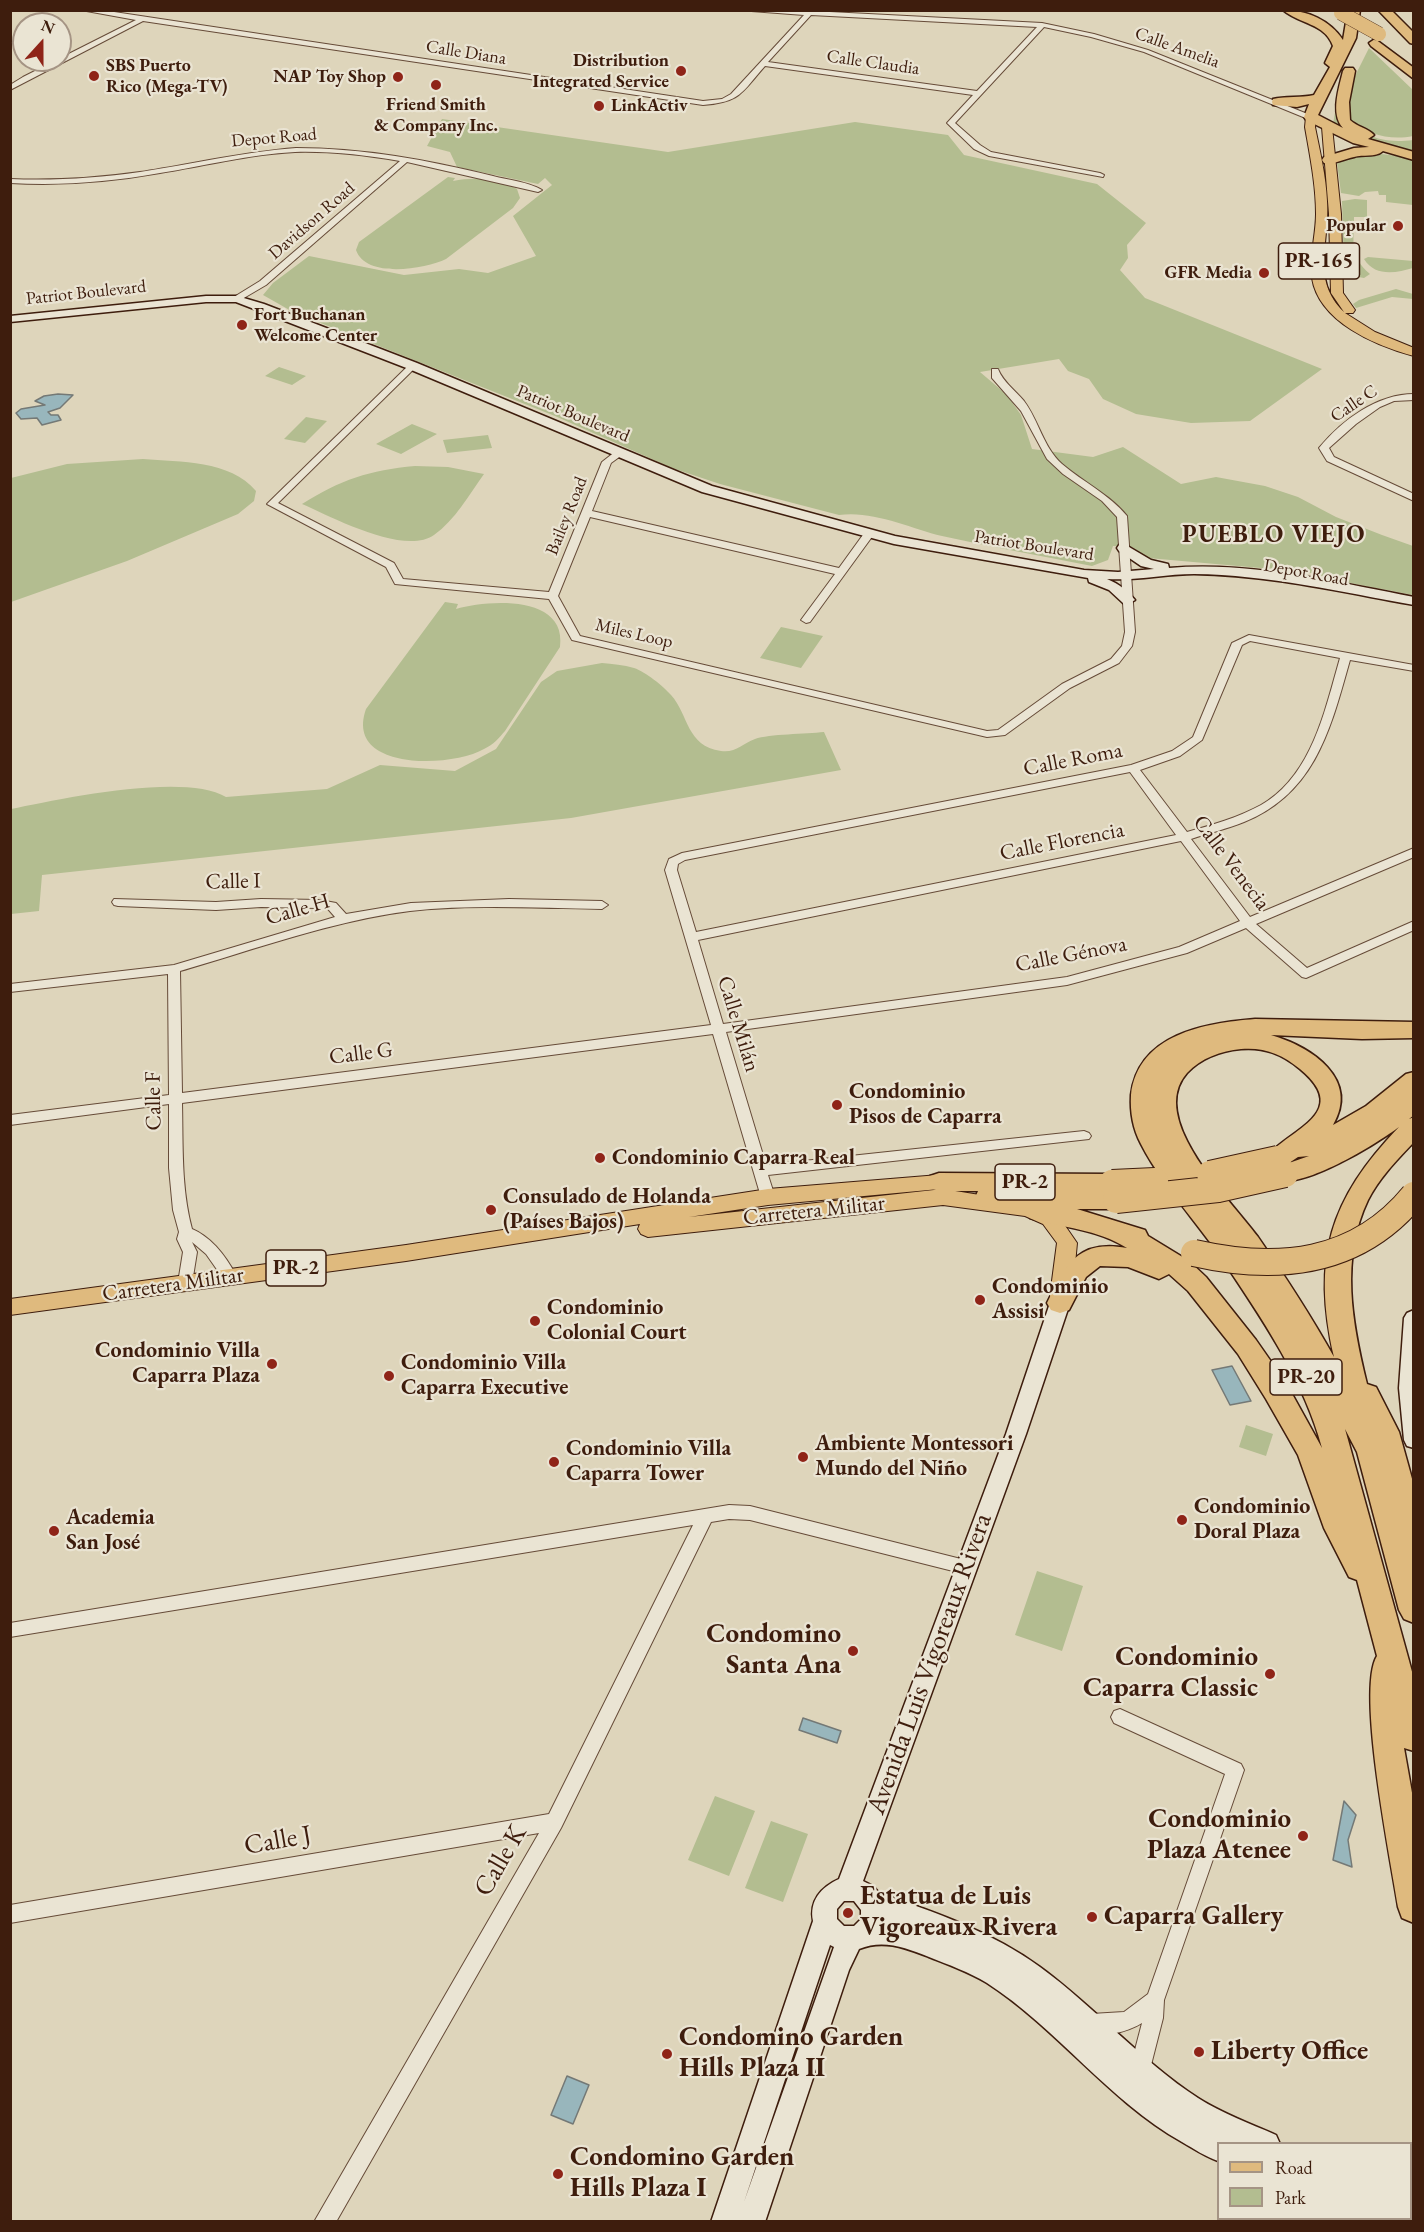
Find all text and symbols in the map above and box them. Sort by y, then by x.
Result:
north arrow [12,12,72,72]
text: N [38,14,58,39]
street label: Calle Amelia [1132,23,1222,73]
street label: Calle Diana [424,36,508,70]
street label: Calle Claudia [825,46,921,80]
place label: Distribution Integrated Service [533,50,669,92]
place label: SBS Puerto Rico (Mega-TV) [106,55,228,98]
marker: Distribution Integrated Service [674,64,688,78]
place label: NAP Toy Shop [273,66,386,88]
marker: SBS Puerto Rico (Mega-TV) [87,69,101,83]
marker: NAP Toy Shop [391,70,405,84]
marker: Friend Smith & Company Inc. [429,78,443,92]
place label: Friend Smith & Company Inc. [374,94,498,136]
place label: LinkActiv [611,95,688,117]
marker: LinkActiv [592,99,606,113]
street label: Depot Road [230,124,318,152]
street label: Davidson Road [264,178,360,264]
place label: Popular [1326,215,1386,237]
marker: Popular [1391,219,1405,233]
road number: PR-165 [1278,243,1360,279]
place label: GFR Media [1165,262,1252,284]
marker: GFR Media [1257,266,1271,280]
street label: Patriot Boulevard [25,276,147,310]
place label: Fort Buchanan Welcome Center [254,304,377,346]
marker: Fort Buchanan Welcome Center [235,318,249,332]
street label: Patriot Boulevard [513,380,633,448]
street label: Calle C [1326,381,1382,427]
street label: Bailey Road [542,474,592,558]
district label: PUEBLO VIEJO [1182,521,1366,549]
street label: Patriot Boulevard [973,526,1095,566]
street label: Depot Road [1262,555,1350,591]
street label: Miles Loop [593,615,675,653]
street label: Calle Roma [1021,737,1125,783]
street label: Calle Venecia [1187,810,1275,916]
street label: Calle Florencia [998,817,1126,867]
street label: Calle I [205,868,261,896]
street label: Calle H [263,888,333,932]
street label: Calle Génova [1013,931,1129,979]
street label: Calle Milán [711,973,765,1075]
street label: Calle G [328,1037,394,1071]
street label: Calle F [140,1071,168,1131]
place label: Condominio Pisos de Caparra [849,1079,1002,1130]
marker: Condominio Pisos de Caparra [830,1098,844,1112]
place label: Condominio Caparra Real [612,1145,855,1171]
marker: Condominio Caparra Real [593,1151,607,1165]
road number: PR-2 [995,1164,1055,1200]
place label: Consulado de Holanda (Países Bajos) [503,1184,711,1236]
street label: Carretera Militar [742,1190,886,1232]
marker: Consulado de Holanda (Países Bajos) [484,1203,498,1217]
road number: PR-2 [266,1250,326,1286]
street label: Carretera Militar [101,1262,245,1308]
place label: Condominio Assisi [992,1274,1108,1326]
marker: Condominio Assisi [973,1293,987,1307]
place label: Condominio Colonial Court [547,1295,687,1346]
marker: Condominio Colonial Court [528,1314,542,1328]
place label: Condominio Villa Caparra Plaza [95,1338,260,1390]
place label: Condominio Villa Caparra Executive [401,1350,568,1402]
marker: Condominio Villa Caparra Plaza [265,1357,279,1371]
road number: PR-20 [1270,1359,1342,1395]
marker: Condominio Villa Caparra Executive [382,1369,396,1383]
place label: Ambiente Montessori Mundo del Niño [815,1431,1013,1482]
place label: Condominio Villa Caparra Tower [566,1436,731,1488]
marker: Ambiente Montessori Mundo del Niño [796,1450,810,1464]
marker: Condominio Villa Caparra Tower [547,1455,561,1469]
place label: Condominio Doral Plaza [1194,1494,1310,1546]
place label: Academia San José [66,1505,155,1556]
street label: Avenida Luis Vigoreaux Rivera [860,1509,1000,1819]
marker: Condominio Doral Plaza [1175,1513,1189,1527]
marker: Academia San José [47,1524,61,1538]
place label: Condomino Santa Ana [706,1619,841,1682]
place label: Condominio Caparra Classic [1083,1642,1258,1705]
marker: Condomino Santa Ana [846,1644,860,1658]
marker: Condominio Caparra Classic [1263,1667,1277,1681]
place label: Condominio Plaza Atenee [1147,1804,1291,1867]
street label: Calle J [242,1819,314,1863]
street label: Calle K [468,1819,534,1903]
marker: Condominio Plaza Atenee [1296,1829,1310,1843]
place label: Estatua de Luis Vigoreaux Rivera [860,1881,1057,1944]
place label: Caparra Gallery [1104,1901,1283,1933]
marker: Estatua de Luis Vigoreaux Rivera [841,1906,855,1920]
marker: Caparra Gallery [1085,1910,1099,1924]
place label: Condomino Garden Hills Plaza II [679,2022,903,2085]
place label: Liberty Office [1211,2036,1368,2068]
marker: Liberty Office [1192,2045,1206,2059]
marker: Condomino Garden Hills Plaza II [660,2047,674,2061]
place label: Condomino Garden Hills Plaza I [570,2142,794,2205]
legend [1217,2142,1412,2220]
text: Road [1275,2156,1313,2179]
marker: Condomino Garden Hills Plaza I [551,2167,565,2181]
text: Park [1275,2186,1306,2209]

